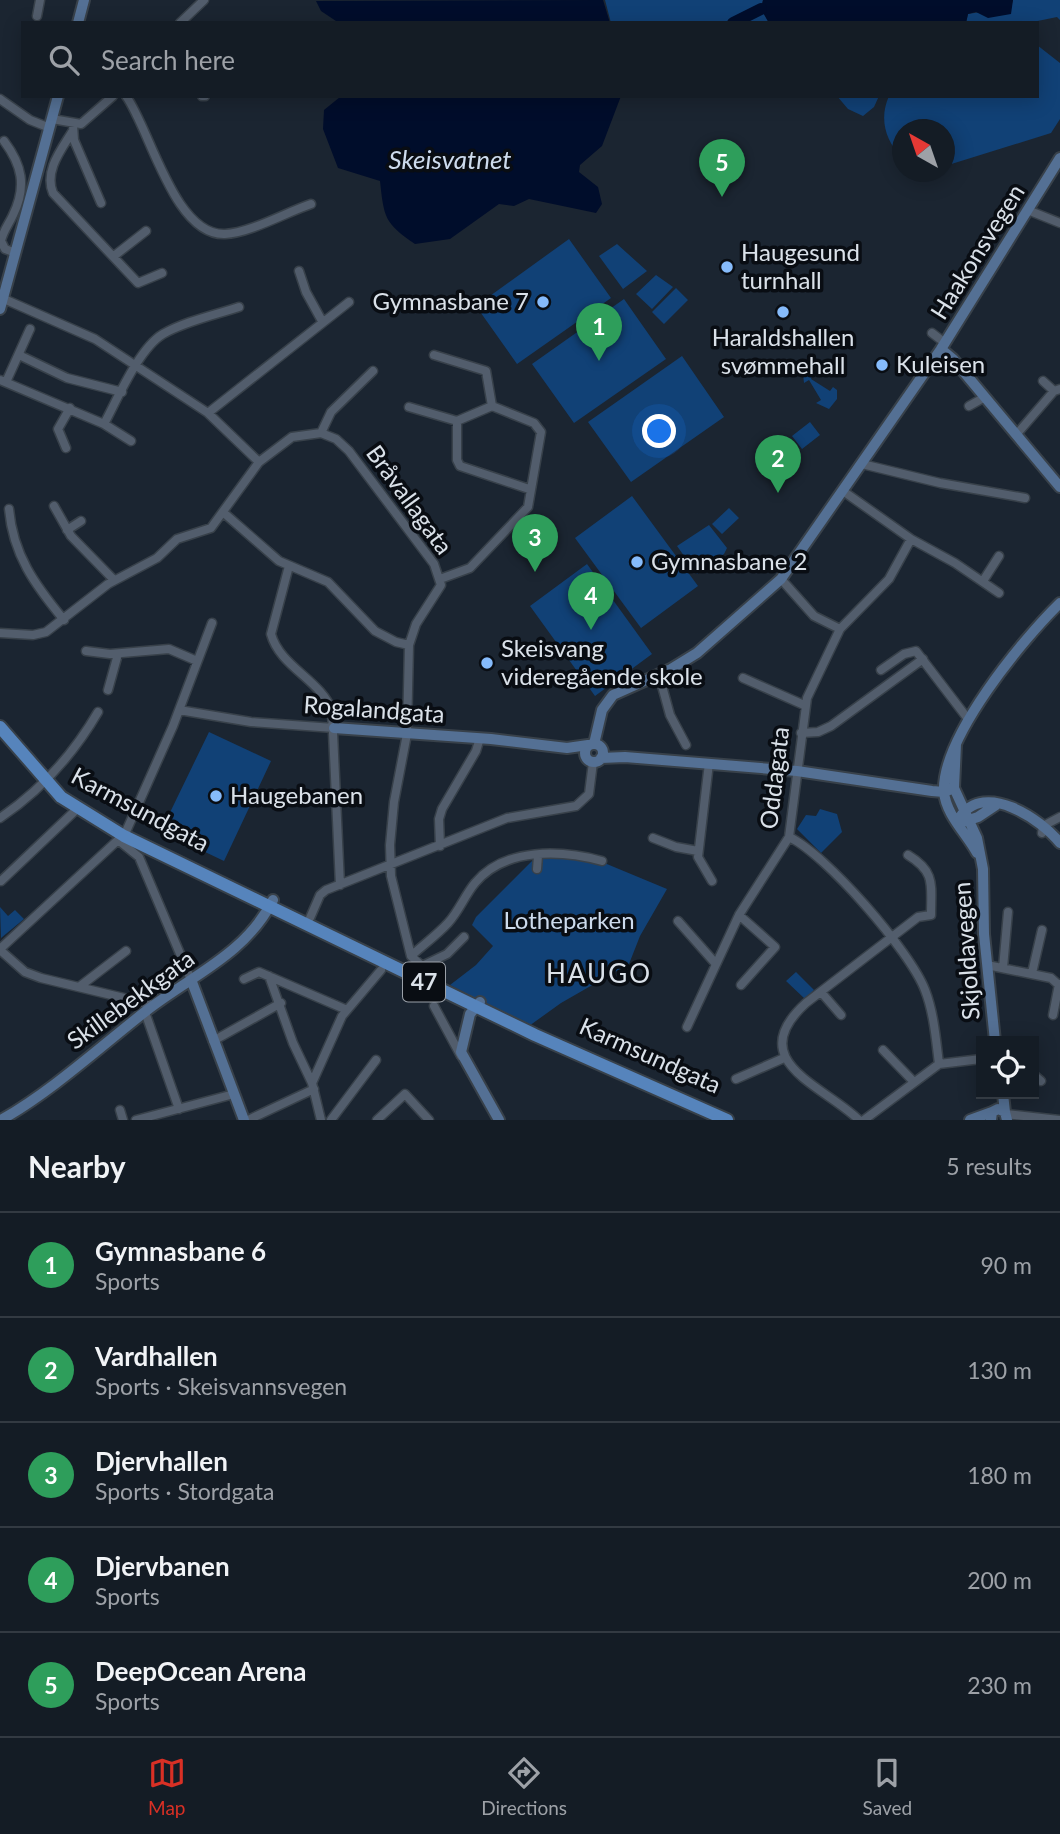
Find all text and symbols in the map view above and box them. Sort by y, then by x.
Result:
search box [21,21,1039,98]
icon: search [45,41,83,79]
text: Search here [101,44,235,76]
north arrow [892,119,955,182]
pin: 5 [699,139,745,197]
water label: Skeisvatnet [388,143,512,175]
street label: Haakonsvegen [924,178,1030,324]
place label: Haugesund turnhall [741,237,860,294]
marker: Haugesund turnhall [719,259,735,275]
place label: Gymnasbane 7 [373,286,529,315]
marker: Gymnasbane 7 [535,294,551,310]
pin: 1 [576,303,622,361]
marker: Haraldshallen svømmehall [775,304,791,320]
place label: Haraldshallen svømmehall [712,322,854,379]
place label: Kuleisen [896,349,985,378]
marker: Kuleisen [874,357,890,373]
your location [642,414,676,448]
pin: 2 [755,435,801,493]
street label: Bråvallagata [361,439,459,559]
pin: 3 [512,514,558,572]
place label: Gymnasbane 2 [651,546,807,575]
marker: Gymnasbane 2 [629,554,645,570]
pin: 4 [568,572,614,630]
place label: Skeisvang videregående skole [501,633,703,690]
marker: Skeisvang videregående skole [479,655,495,671]
street label: Rogalandgata [303,689,446,728]
street label: Oddagata [753,725,794,831]
street label: Karmsundgata [67,760,214,857]
place label: Haugebanen [230,780,363,809]
marker: Haugebanen [208,788,224,804]
street label: Skjoldavegen [946,881,985,1021]
park label: Lotheparken [503,905,635,934]
street label: Skillebekkgata [61,943,199,1055]
district label: HAUGO [546,957,652,989]
road number: 47 [403,962,445,1001]
street label: Karmsundgata [575,1011,726,1099]
map controls [976,1036,1039,1099]
button: locate [976,1036,1039,1099]
text: Nearby [28,1148,126,1184]
text: 5 results [946,1152,1032,1180]
text: Gymnasbane 6 [95,1235,266,1267]
text: 1 [44,1251,58,1279]
text: 90 m [981,1251,1032,1279]
text: Sports [95,1267,160,1295]
text: Vardhallen [95,1340,218,1372]
text: 2 [44,1356,58,1384]
text: 130 m [967,1356,1032,1384]
text: Sports · Skeisvannsvegen [95,1372,347,1400]
text: Djervhallen [95,1445,228,1477]
text: 3 [44,1461,58,1489]
text: 180 m [967,1461,1032,1489]
text: Sports · Stordgata [95,1477,274,1505]
text: Djervbanen [95,1550,230,1582]
text: 4 [44,1566,58,1594]
text: 200 m [967,1566,1032,1594]
text: Sports [95,1582,160,1610]
text: DeepOcean Arena [95,1655,307,1687]
text: 5 [44,1671,58,1699]
text: 230 m [967,1671,1032,1699]
text: Sports [95,1687,160,1715]
tab: Map [148,1754,186,1819]
tab: Directions [481,1754,567,1819]
tab: Saved [863,1754,912,1819]

